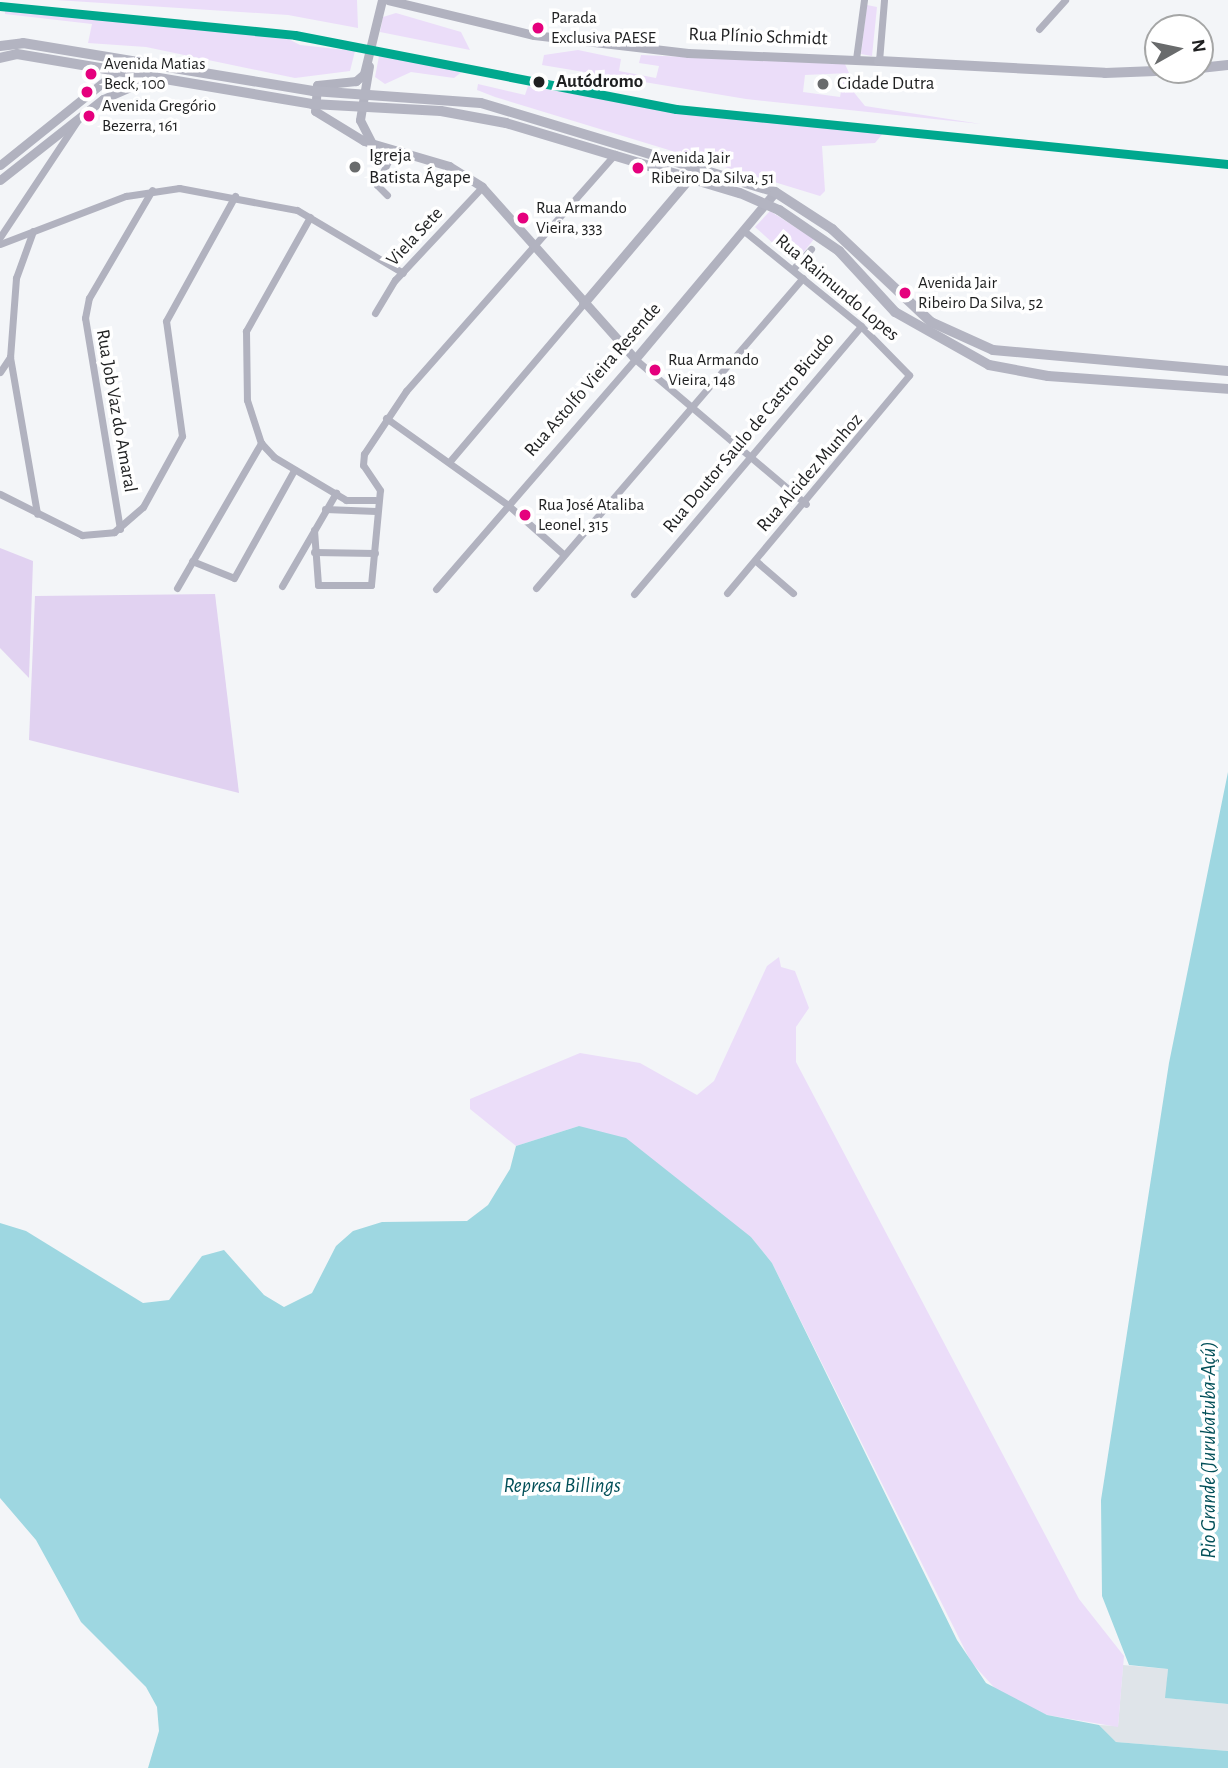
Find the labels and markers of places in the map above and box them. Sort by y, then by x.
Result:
place label: Parada Exclusiva PAESE [551,8,656,48]
marker: Parada Exclusiva PAESE [531,21,545,35]
place label: Avenida Matias Beck, 100 [104,54,205,94]
marker: Avenida Matias Beck, 100 [84,67,98,81]
marker: Autódromo [528,71,550,93]
place label: Autódromo [556,71,643,93]
place label: Cidade Dutra [837,73,935,95]
marker: Cidade Dutra [815,76,831,92]
unlabelled marker [80,85,94,99]
place label: Avenida Gregório Bezerra, 161 [102,96,216,136]
marker: Avenida Gregório Bezerra, 161 [82,109,96,123]
place label: Igreja Batista Ágape [369,145,471,189]
place label: Avenida Jair Ribeiro Da Silva, 51 [651,148,774,188]
marker: Igreja Batista Ágape [347,159,363,175]
marker: Avenida Jair Ribeiro Da Silva, 51 [631,161,645,175]
place label: Rua Armando Vieira, 333 [536,198,627,238]
marker: Rua Armando Vieira, 333 [516,211,530,225]
place label: Avenida Jair Ribeiro Da Silva, 52 [918,273,1043,313]
marker: Avenida Jair Ribeiro Da Silva, 52 [898,286,912,300]
place label: Rua Armando Vieira, 148 [668,350,759,390]
marker: Rua Armando Vieira, 148 [648,363,662,377]
place label: Rua José Ataliba Leonel, 315 [538,495,644,535]
marker: Rua José Ataliba Leonel, 315 [518,508,532,522]

